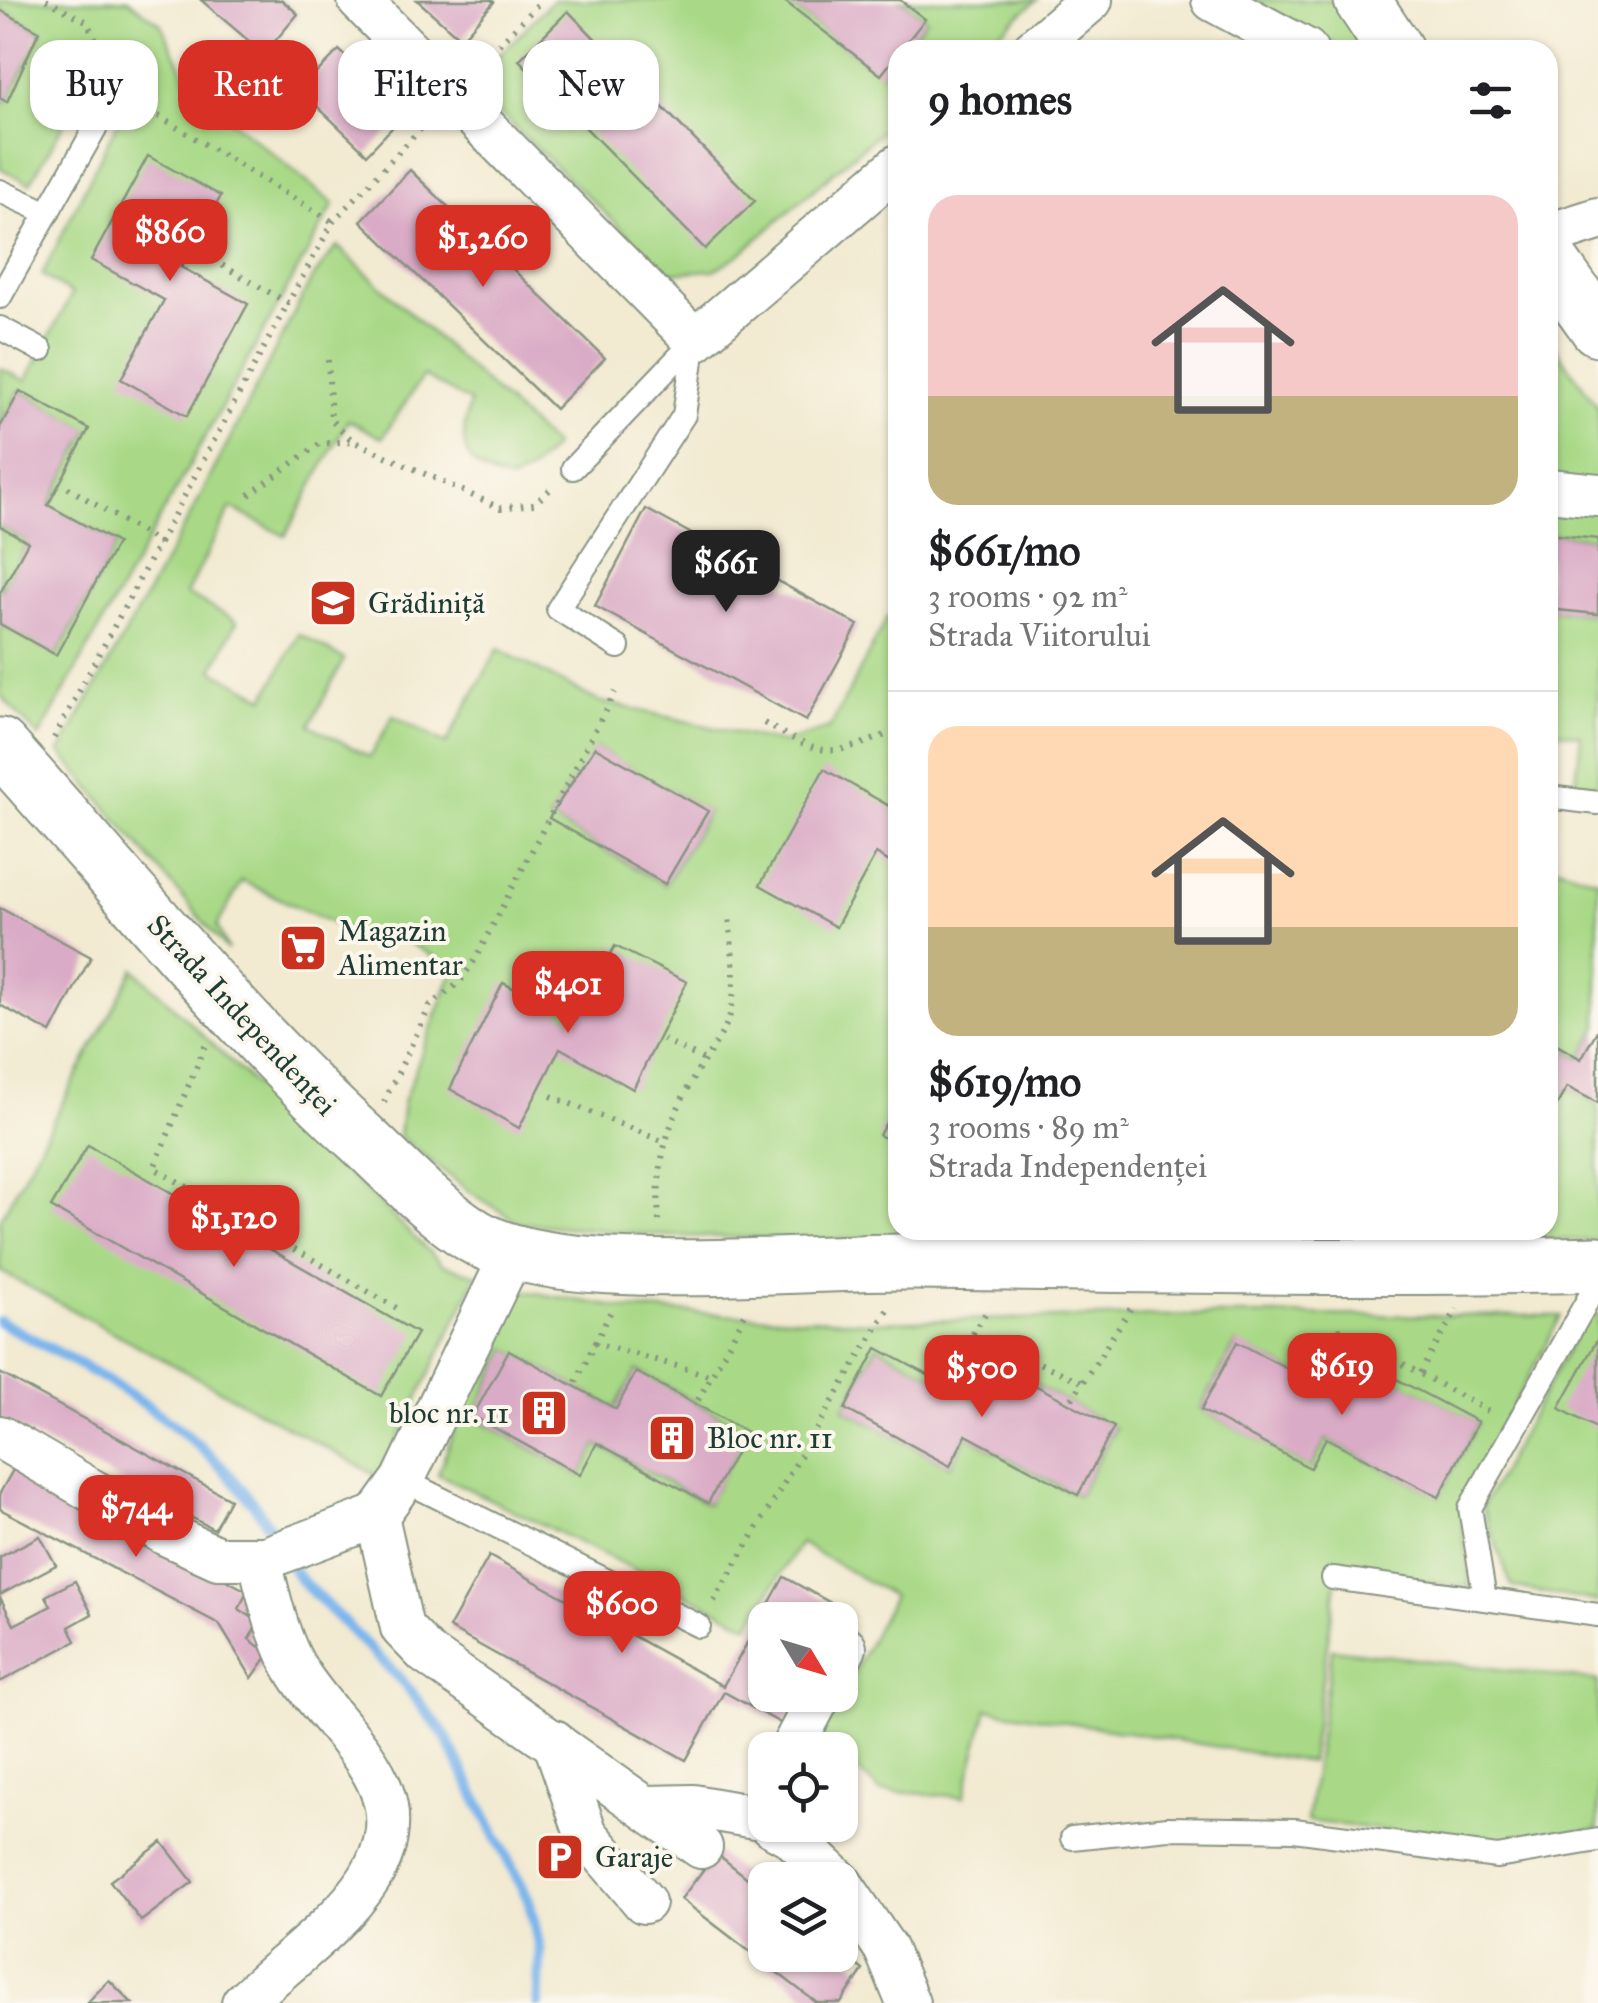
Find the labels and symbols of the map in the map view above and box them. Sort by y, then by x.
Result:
pin: $860 [111,199,229,284]
pin: $1,260 [402,205,564,290]
pin: $661 [667,530,785,615]
school or university icon: Grădiniță [307,577,359,629]
place label: Grădiniță [368,585,485,621]
street label: Strada Independenței [140,907,344,1123]
place label: Magazin Alimentar [336,913,464,983]
supermarket icon: Magazin Alimentar [277,922,329,974]
pin: $401 [509,951,627,1036]
pin: $1,120 [153,1185,315,1270]
pin: $619 [1283,1333,1401,1418]
pin: $500 [923,1335,1041,1420]
building icon: bloc nr. 11 [518,1387,570,1439]
place label: bloc nr. 11 [389,1395,509,1431]
building icon: Bloc nr. 11 [646,1412,698,1464]
place label: Bloc nr. 11 [707,1420,833,1456]
pin: $744 [77,1475,195,1560]
pin: $600 [563,1571,681,1656]
north arrow [748,1602,858,1712]
parking icon: Garaje [534,1831,586,1883]
place label: Garaje [595,1839,673,1875]

